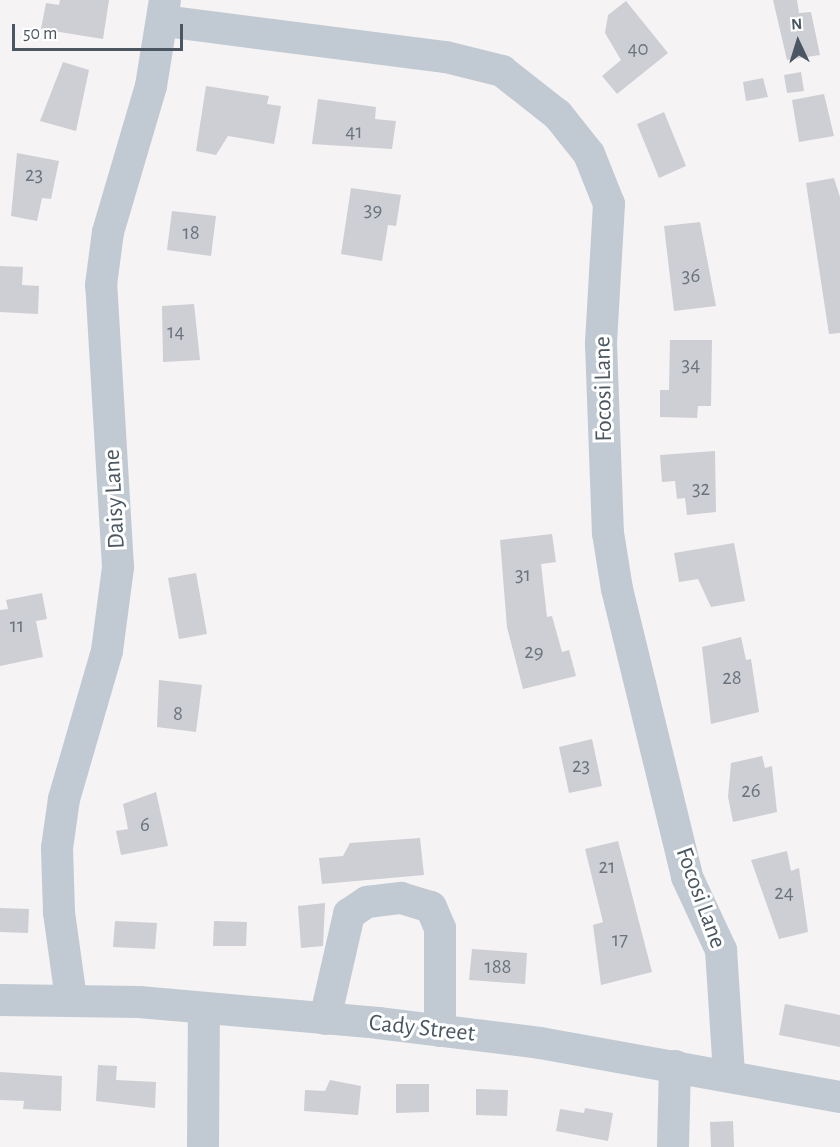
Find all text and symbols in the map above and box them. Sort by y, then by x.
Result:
scale bar [15,12,186,50]
north arrow [768,12,828,72]
text: N [791,16,803,32]
text: 50 m [23,25,57,43]
house number: 40 [627,36,649,62]
house number: 41 [345,119,363,145]
house number: 23 [25,162,43,188]
house number: 39 [364,197,382,223]
house number: 18 [182,220,200,246]
house number: 36 [682,263,700,289]
house number: 14 [167,319,185,345]
street label: Focosi Lane [589,336,619,442]
house number: 34 [682,352,700,378]
street label: Daisy Lane [98,448,132,550]
house number: 32 [692,476,710,502]
house number: 31 [515,562,531,588]
house number: 11 [10,613,24,639]
house number: 29 [524,639,544,665]
house number: 28 [722,665,742,691]
house number: 8 [173,701,183,727]
house number: 23 [572,753,590,779]
house number: 26 [741,778,761,804]
house number: 6 [140,812,150,838]
street label: Focosi Lane [668,844,732,952]
house number: 21 [599,854,615,880]
house number: 24 [774,880,794,906]
house number: 17 [612,927,628,953]
house number: 188 [484,954,512,980]
street label: Cady Street [367,1009,477,1049]

